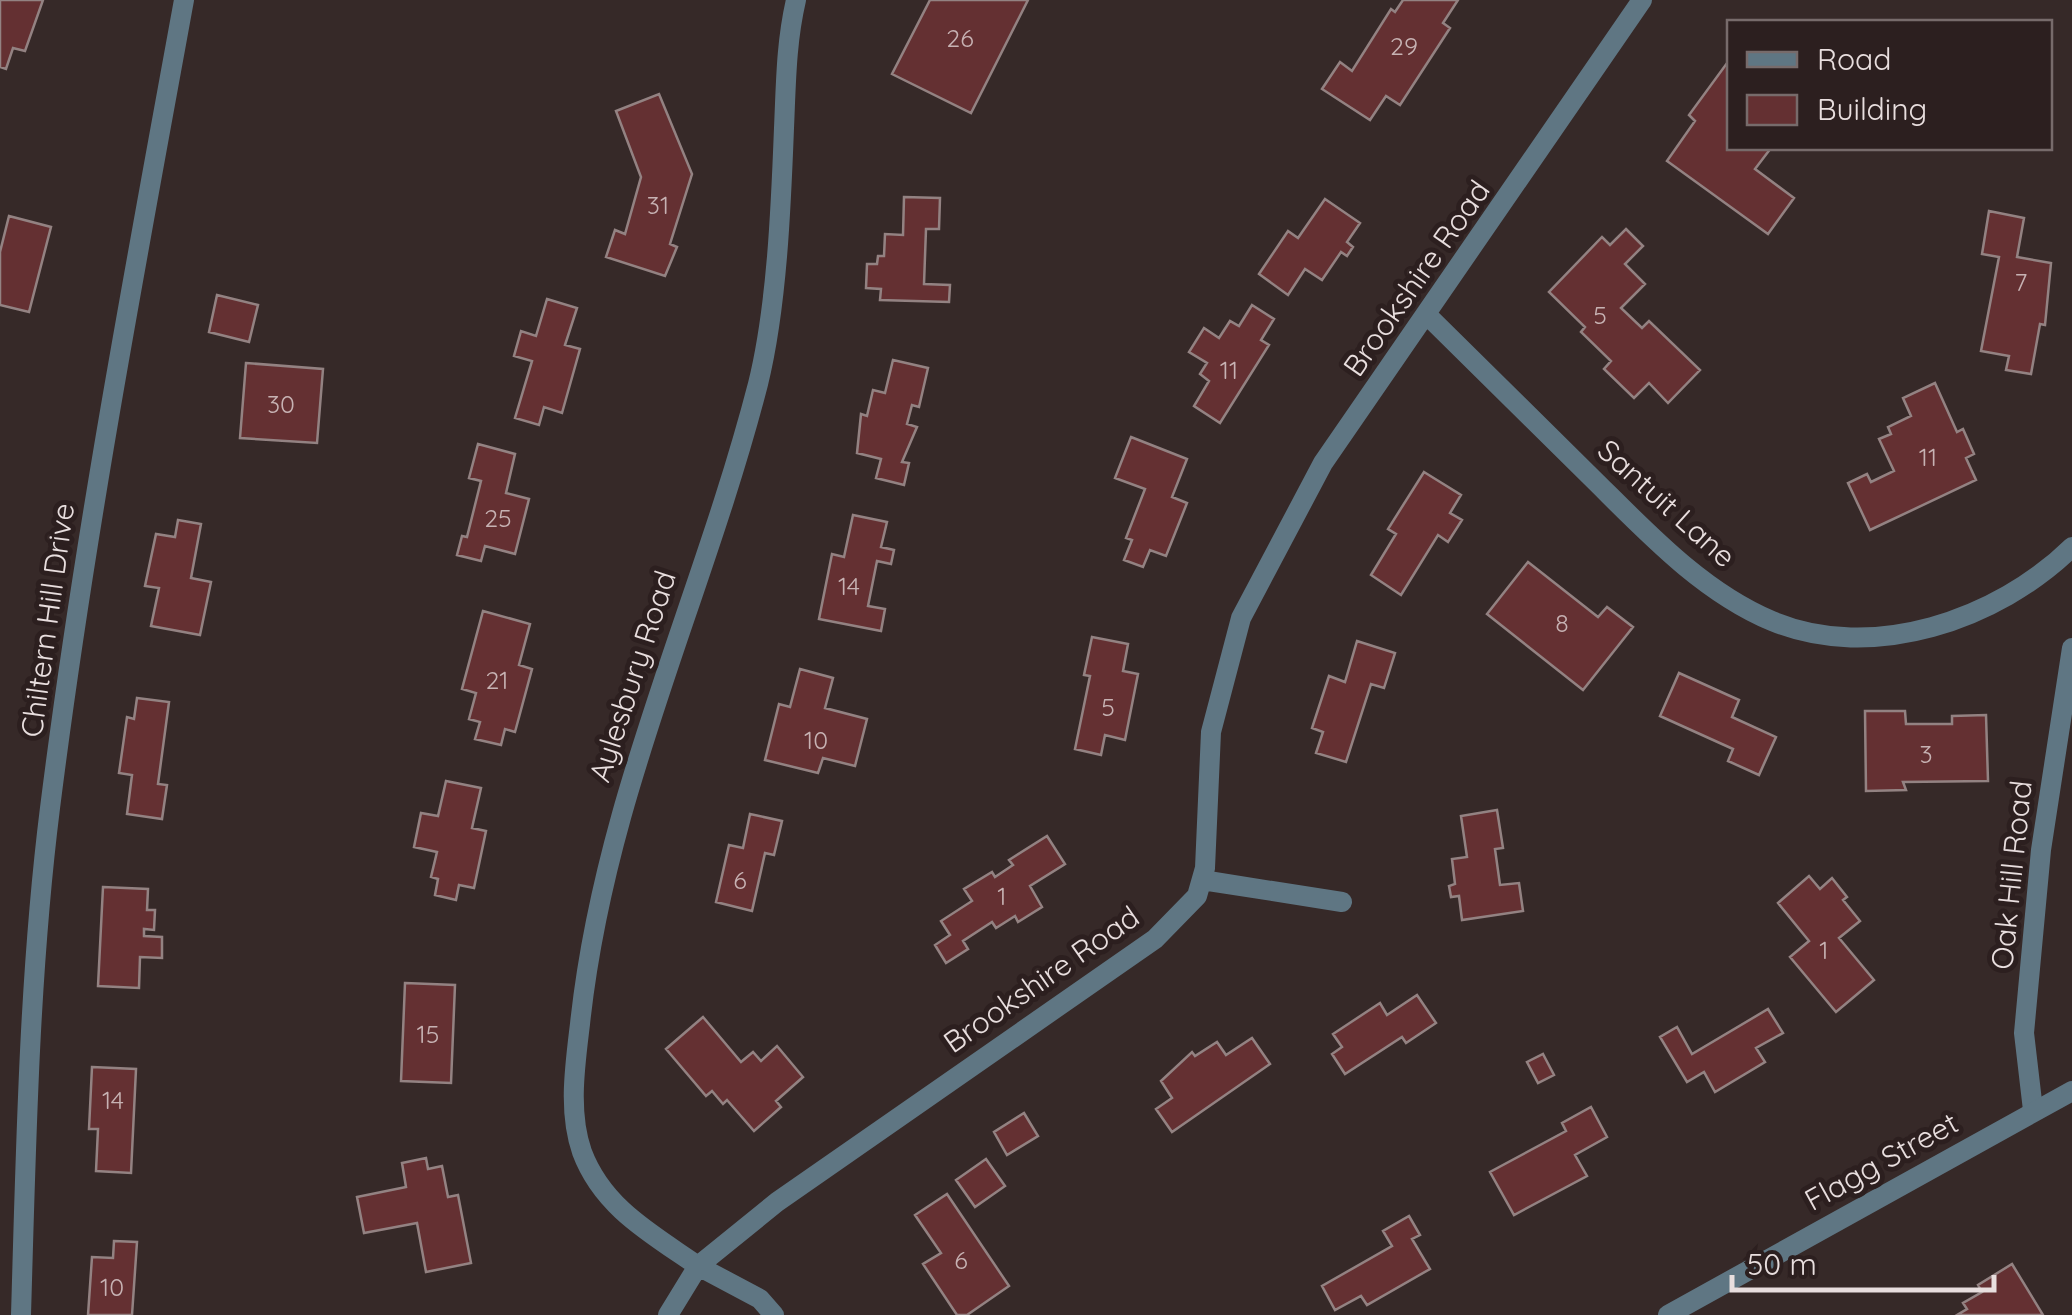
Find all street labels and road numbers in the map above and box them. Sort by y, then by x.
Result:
street label: Brookshire Road [1334,173,1498,383]
street label: Santuit Lane [1590,431,1744,575]
street label: Chiltern Hill Drive [12,500,82,740]
street label: Aylesbury Road [580,566,684,786]
street label: Oak Hill Road [1982,779,2040,971]
street label: Brookshire Road [936,897,1146,1061]
street label: Flagg Street [1798,1103,1964,1219]

